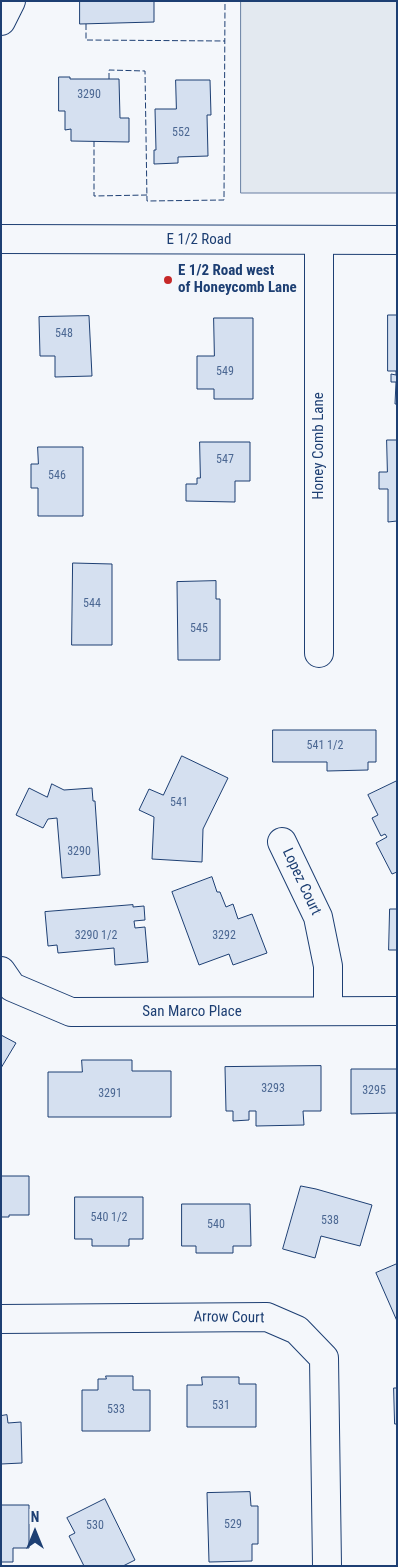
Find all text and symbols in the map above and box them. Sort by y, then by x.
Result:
house number: 3290 [77,88,101,102]
house number: 552 [172,126,190,140]
street label: E 1/2 Road [167,231,231,249]
place label: E 1/2 Road west of Honeycomb Lane [178,262,297,297]
marker: E 1/2 Road west of Honeycomb Lane [162,274,174,286]
house number: 548 [55,327,73,341]
house number: 549 [216,365,234,379]
street label: Honey Comb Lane [310,392,328,500]
house number: 547 [216,453,234,467]
house number: 546 [48,469,66,483]
house number: 544 [83,597,101,611]
house number: 545 [190,622,208,636]
house number: 541 1/2 [307,739,343,753]
house number: 541 [170,796,188,810]
house number: 3290 [67,845,91,859]
street label: Lopez Court [278,846,324,918]
house number: 3290 1/2 [75,929,117,943]
house number: 3292 [212,929,236,943]
street label: San Marco Place [142,1003,242,1021]
house number: 3293 [261,1082,285,1096]
house number: 3295 [362,1084,386,1098]
house number: 3291 [98,1087,122,1101]
house number: 540 1/2 [91,1211,127,1225]
house number: 538 [321,1214,339,1228]
house number: 540 [207,1218,225,1232]
street label: Arrow Court [193,1308,265,1328]
house number: 531 [212,1399,230,1413]
house number: 533 [107,1403,125,1417]
north arrow [10,1507,60,1557]
text: N [31,1509,39,1525]
house number: 529 [224,1518,242,1532]
house number: 530 [86,1519,104,1533]

